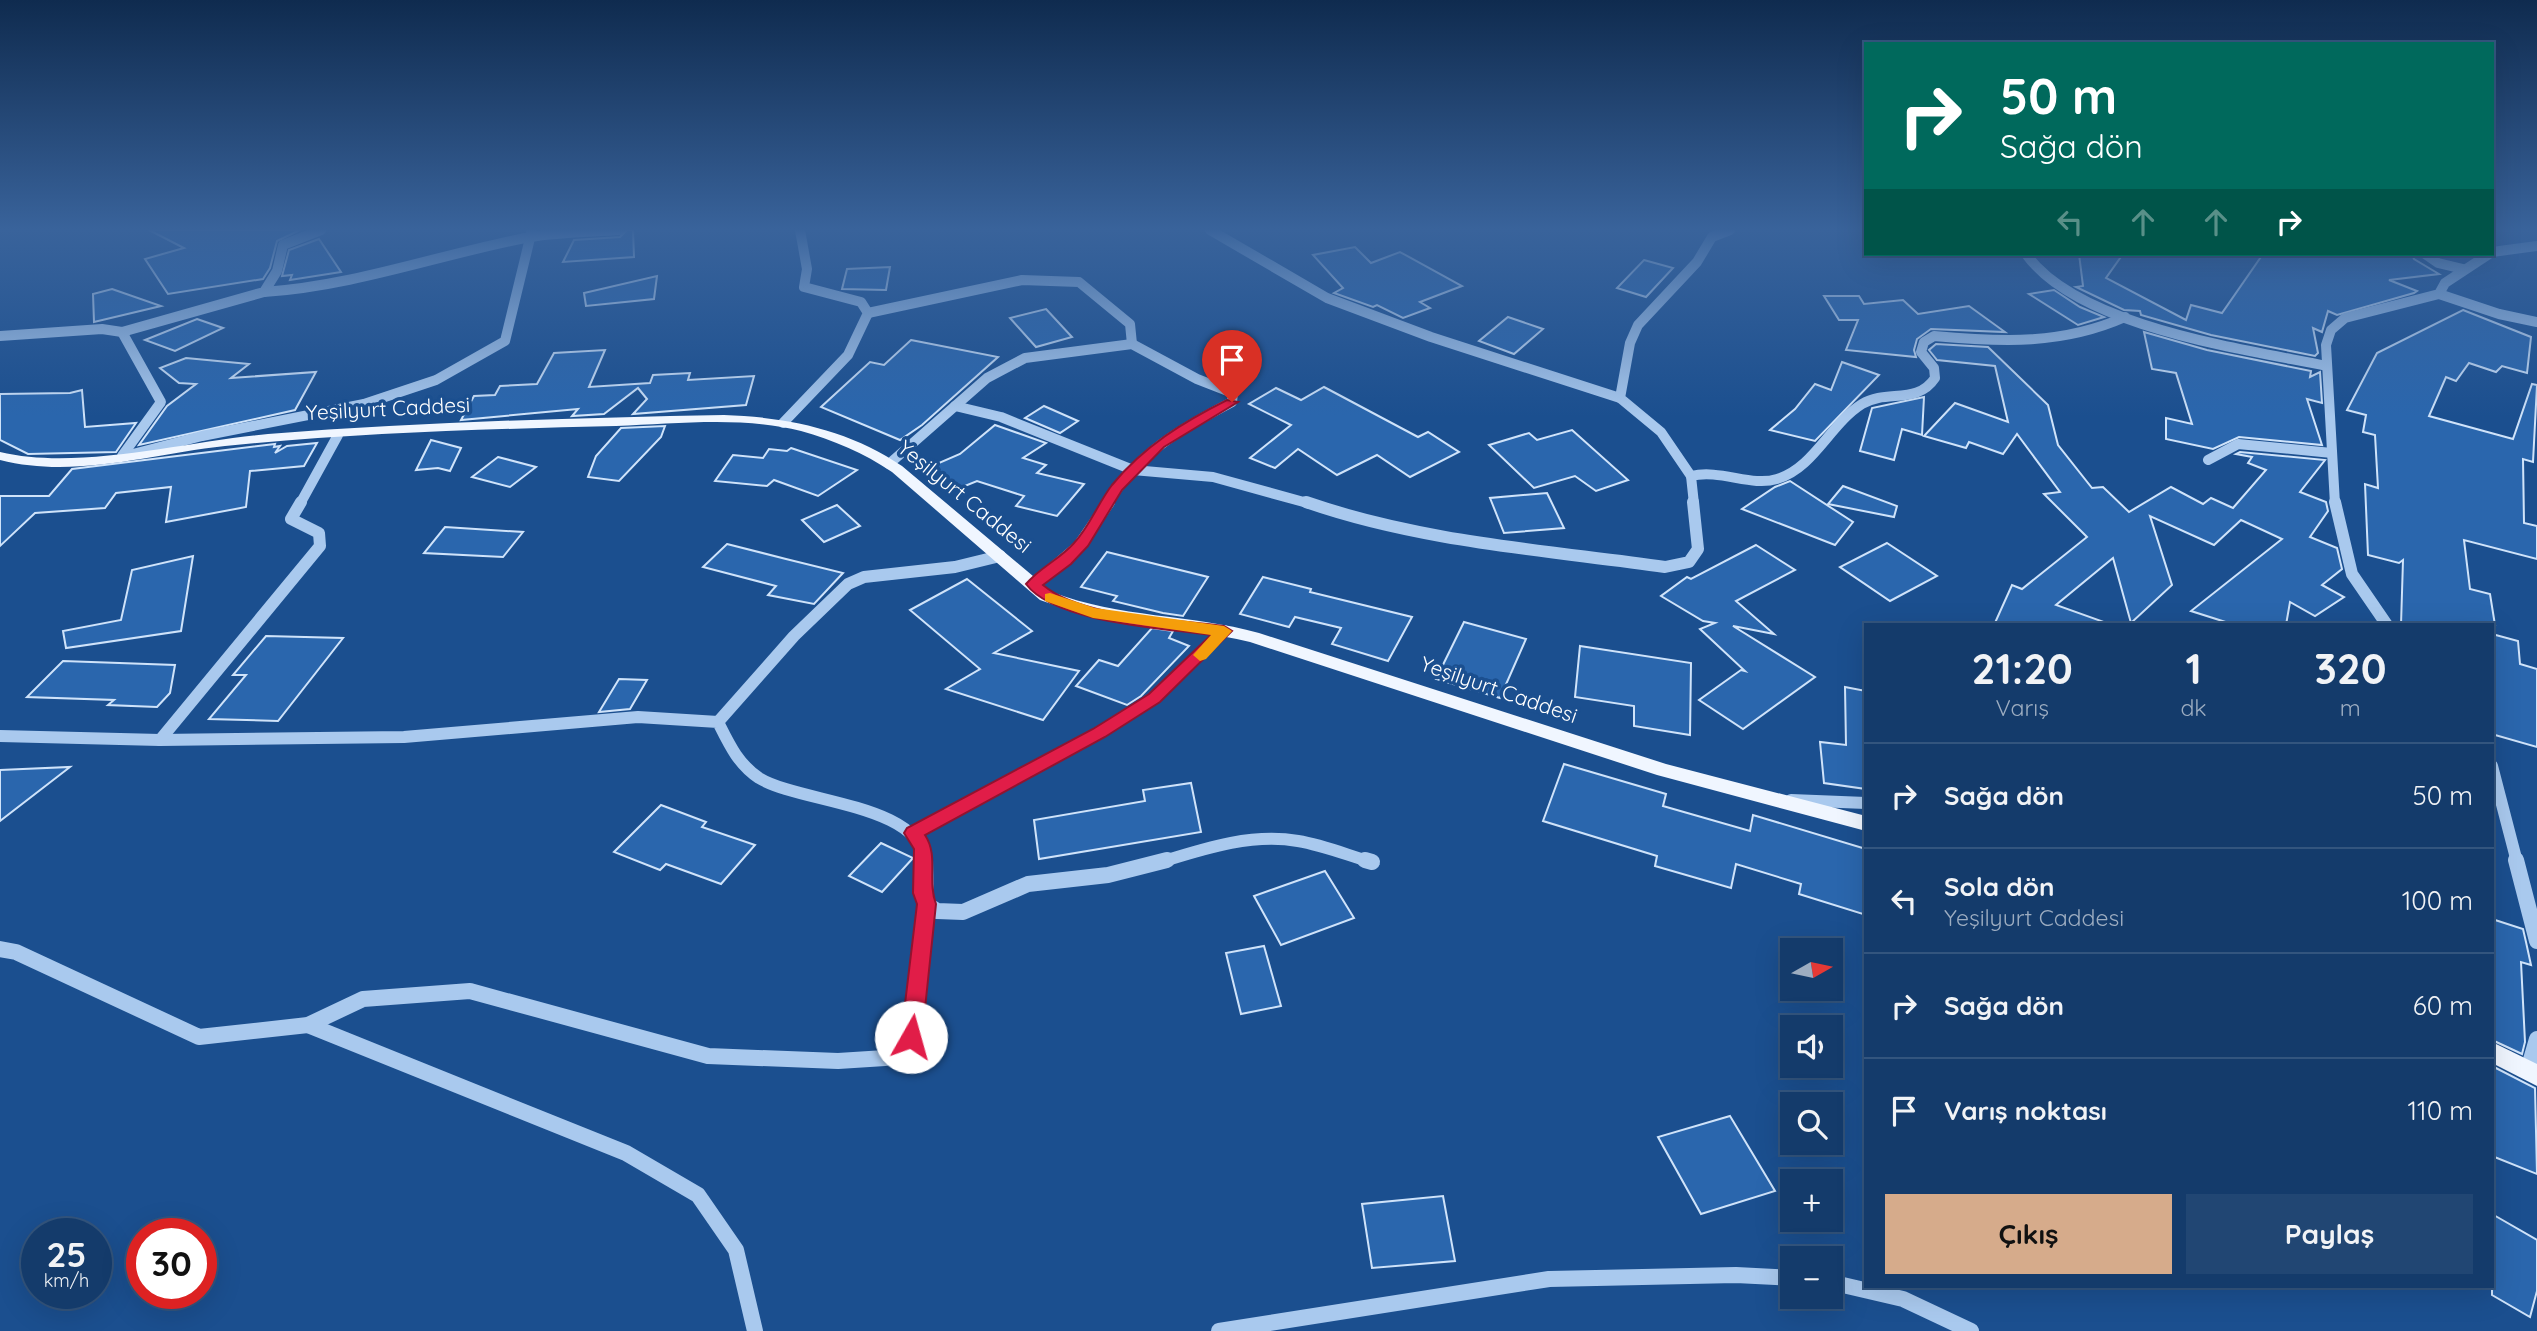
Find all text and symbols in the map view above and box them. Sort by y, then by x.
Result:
text: 50 m [2000,65,2117,126]
icon: right [1885,70,1976,161]
text: Sağa dön [2000,126,2143,166]
icon: left [2051,203,2089,241]
icon: ahead [2124,203,2162,241]
icon: ahead [2197,203,2235,241]
icon: right [2270,203,2308,241]
pin [1202,330,1262,402]
icon: arrive [1213,341,1251,379]
street label: Yeşilyurt Caddesi [305,391,471,425]
street label: Yeşilyurt Caddesi [893,434,1037,558]
text: 21:20 [1972,642,2073,695]
text: 1 [2185,642,2202,695]
text: 320 [2314,642,2386,695]
street label: Yeşilyurt Caddesi [1417,650,1581,728]
text: Varış [1995,693,2049,722]
text: dk [2180,693,2207,722]
text: m [2340,693,2361,722]
icon: right [1885,777,1923,815]
text: Sağa dön [1944,779,2064,812]
text: 50 m [2413,779,2473,812]
text: Sola dön [1944,870,2054,903]
icon: left [1885,882,1923,920]
text: 100 m [2402,884,2473,917]
text: Yeşilyurt Caddesi [1944,903,2124,932]
north arrow [1780,938,1843,1001]
map controls [1780,938,1843,1309]
icon: right [1885,987,1923,1025]
text: Sağa dön [1944,989,2064,1022]
text: 60 m [2413,989,2473,1022]
position arrow [874,1000,948,1074]
button: sound [1780,1015,1843,1078]
button: search [1780,1092,1843,1155]
icon: arrive [1885,1092,1923,1130]
text: Varış noktası [1944,1094,2107,1127]
text: 110 m [2407,1094,2473,1127]
button: + [1780,1169,1843,1232]
button: Çıkış [1885,1194,2172,1274]
button: Paylaş [2186,1194,2473,1274]
speed limit sign: 30 [126,1218,217,1309]
text: 25 [46,1232,87,1276]
button: − [1780,1246,1843,1309]
text: km/h [44,1269,89,1292]

